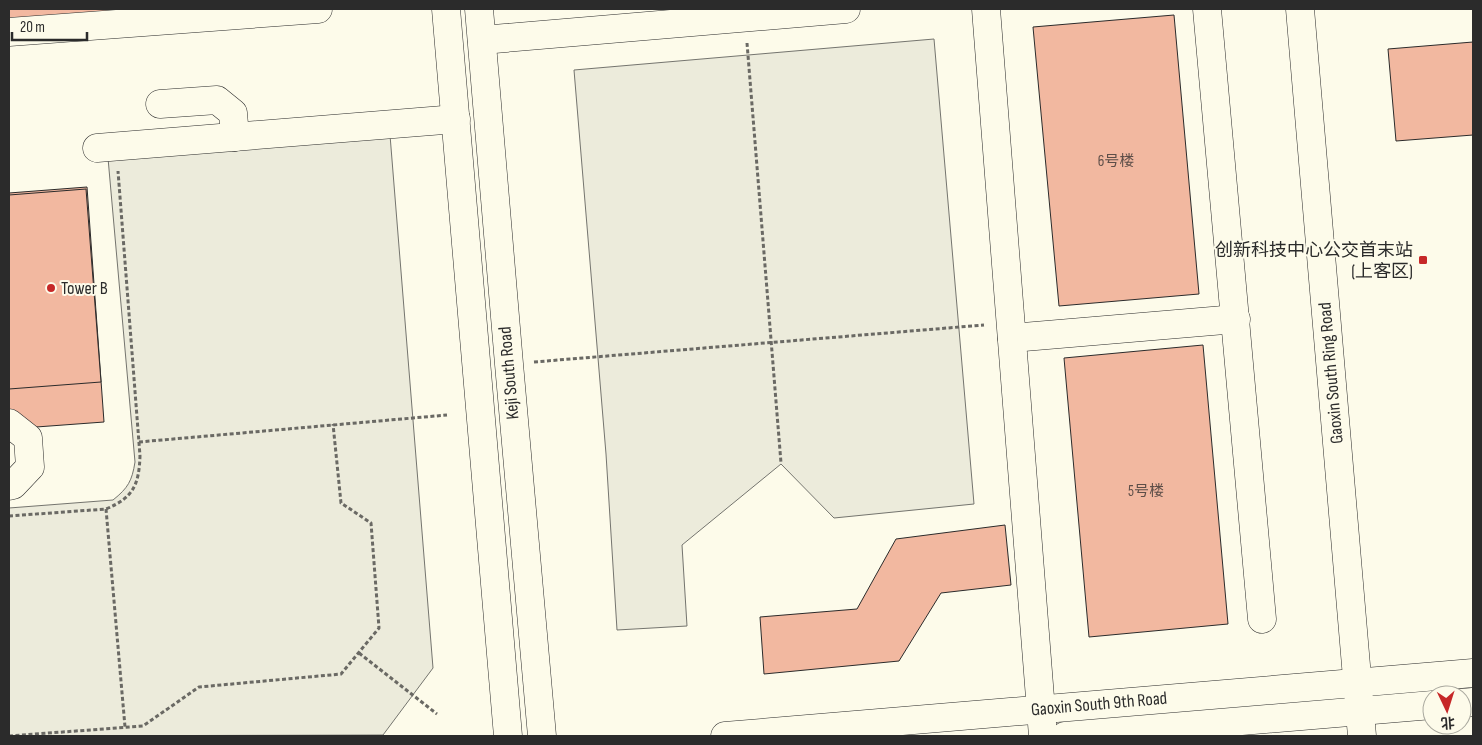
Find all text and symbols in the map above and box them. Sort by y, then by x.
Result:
scale bar [12,10,88,42]
text: 20 m [20,18,45,37]
house number: 6号楼 [1098,152,1134,171]
place label: 创新科技中心公交首末站 (上客区) [1215,240,1413,282]
marker: 创新科技中心公交首末站 (上客区) [1417,254,1429,266]
place label: Tower B [61,278,108,299]
marker: Tower B [45,282,57,294]
street label: Gaoxin South Ring Road [1314,301,1348,445]
street label: Keji South Road [494,326,524,420]
house number: 5号楼 [1128,482,1164,501]
north arrow [1422,685,1472,735]
street label: Gaoxin South 9th Road [1030,688,1168,720]
text: 北 [1440,714,1455,731]

